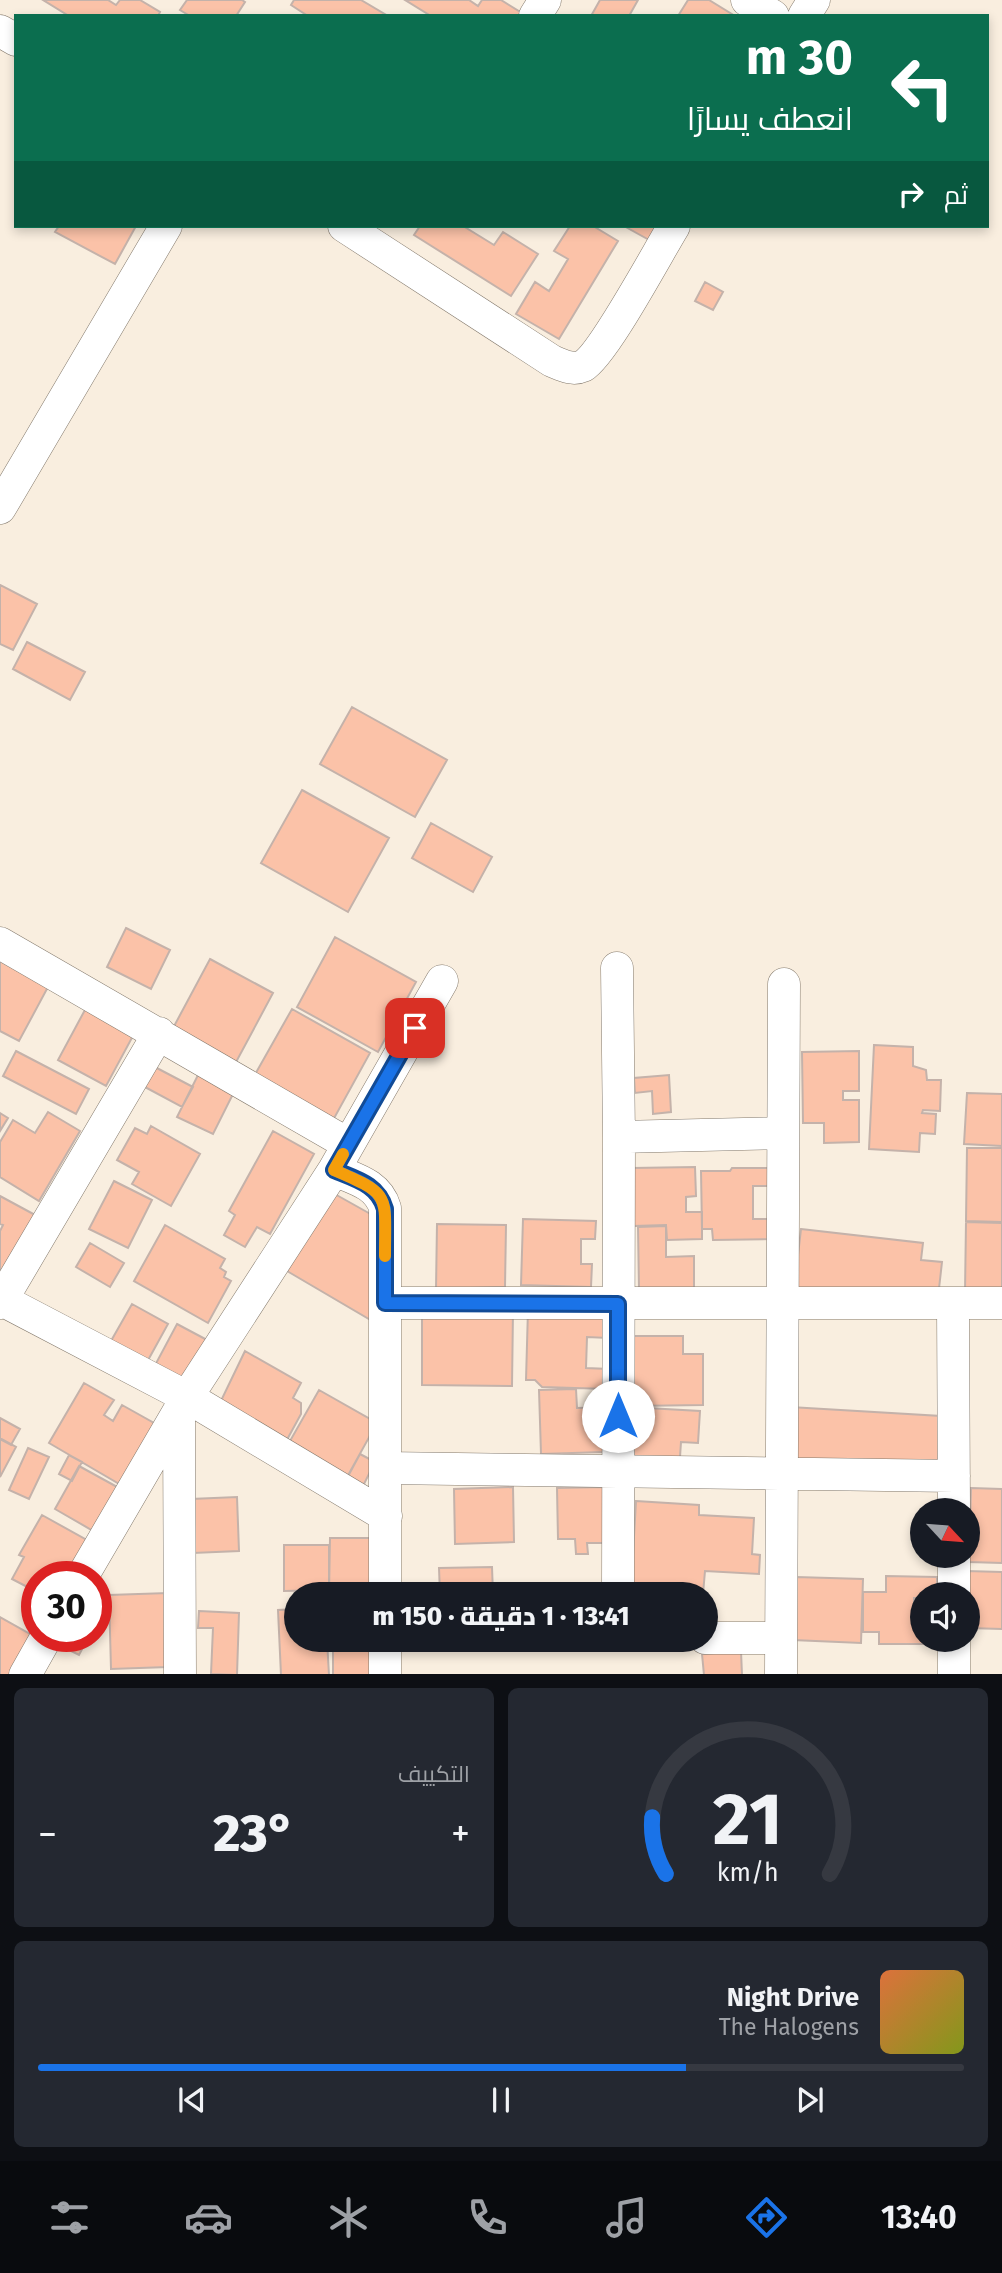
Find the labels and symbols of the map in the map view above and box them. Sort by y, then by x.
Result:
pin [385,998,445,1058]
position arrow [581,1379,655,1453]
north arrow [910,1498,980,1568]
speed limit sign: 30 [21,1561,112,1652]

